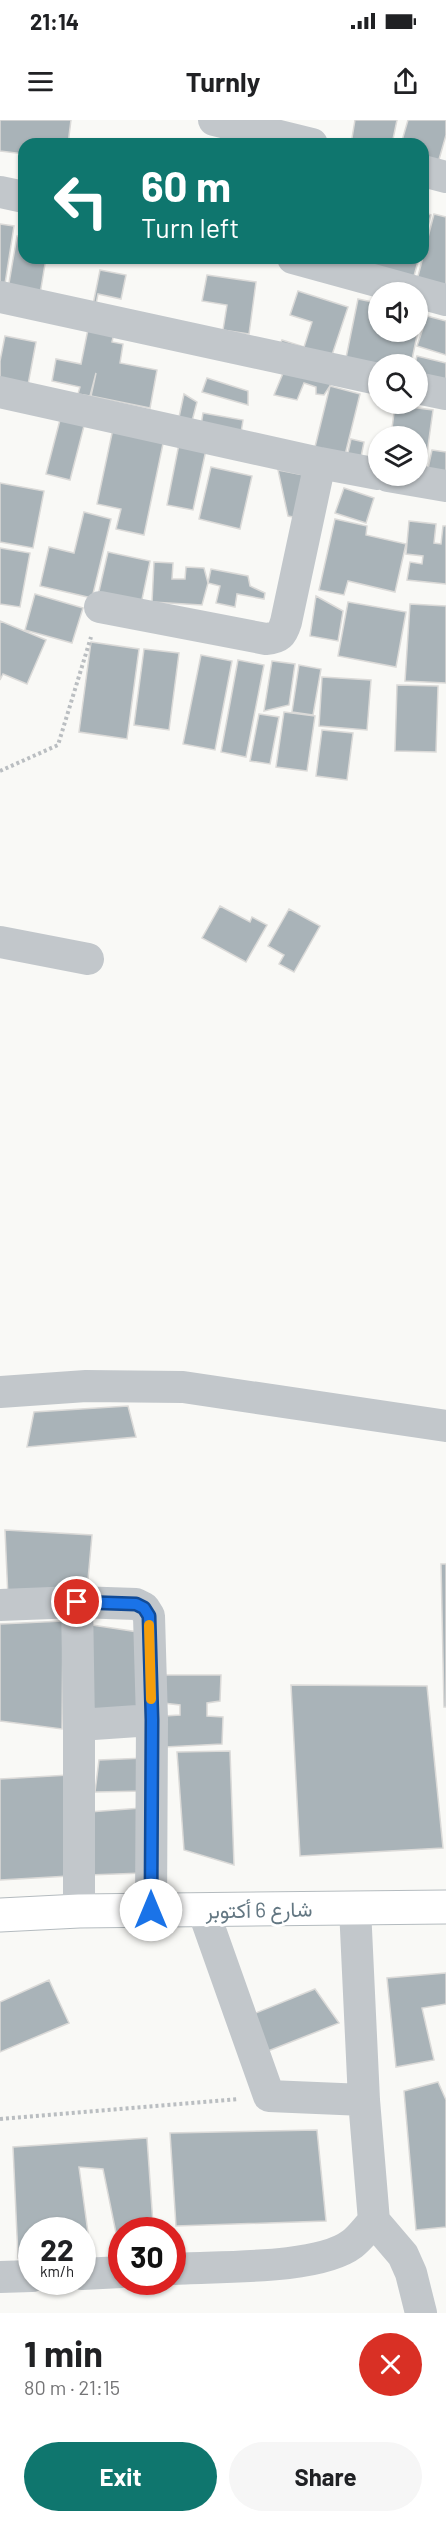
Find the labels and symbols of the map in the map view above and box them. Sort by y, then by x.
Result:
pin [51,1576,102,1627]
position arrow [119,1878,183,1942]
street label: شارع 6 أكتوبر [204,1896,313,1925]
speed limit sign: 30 [108,2217,186,2295]

